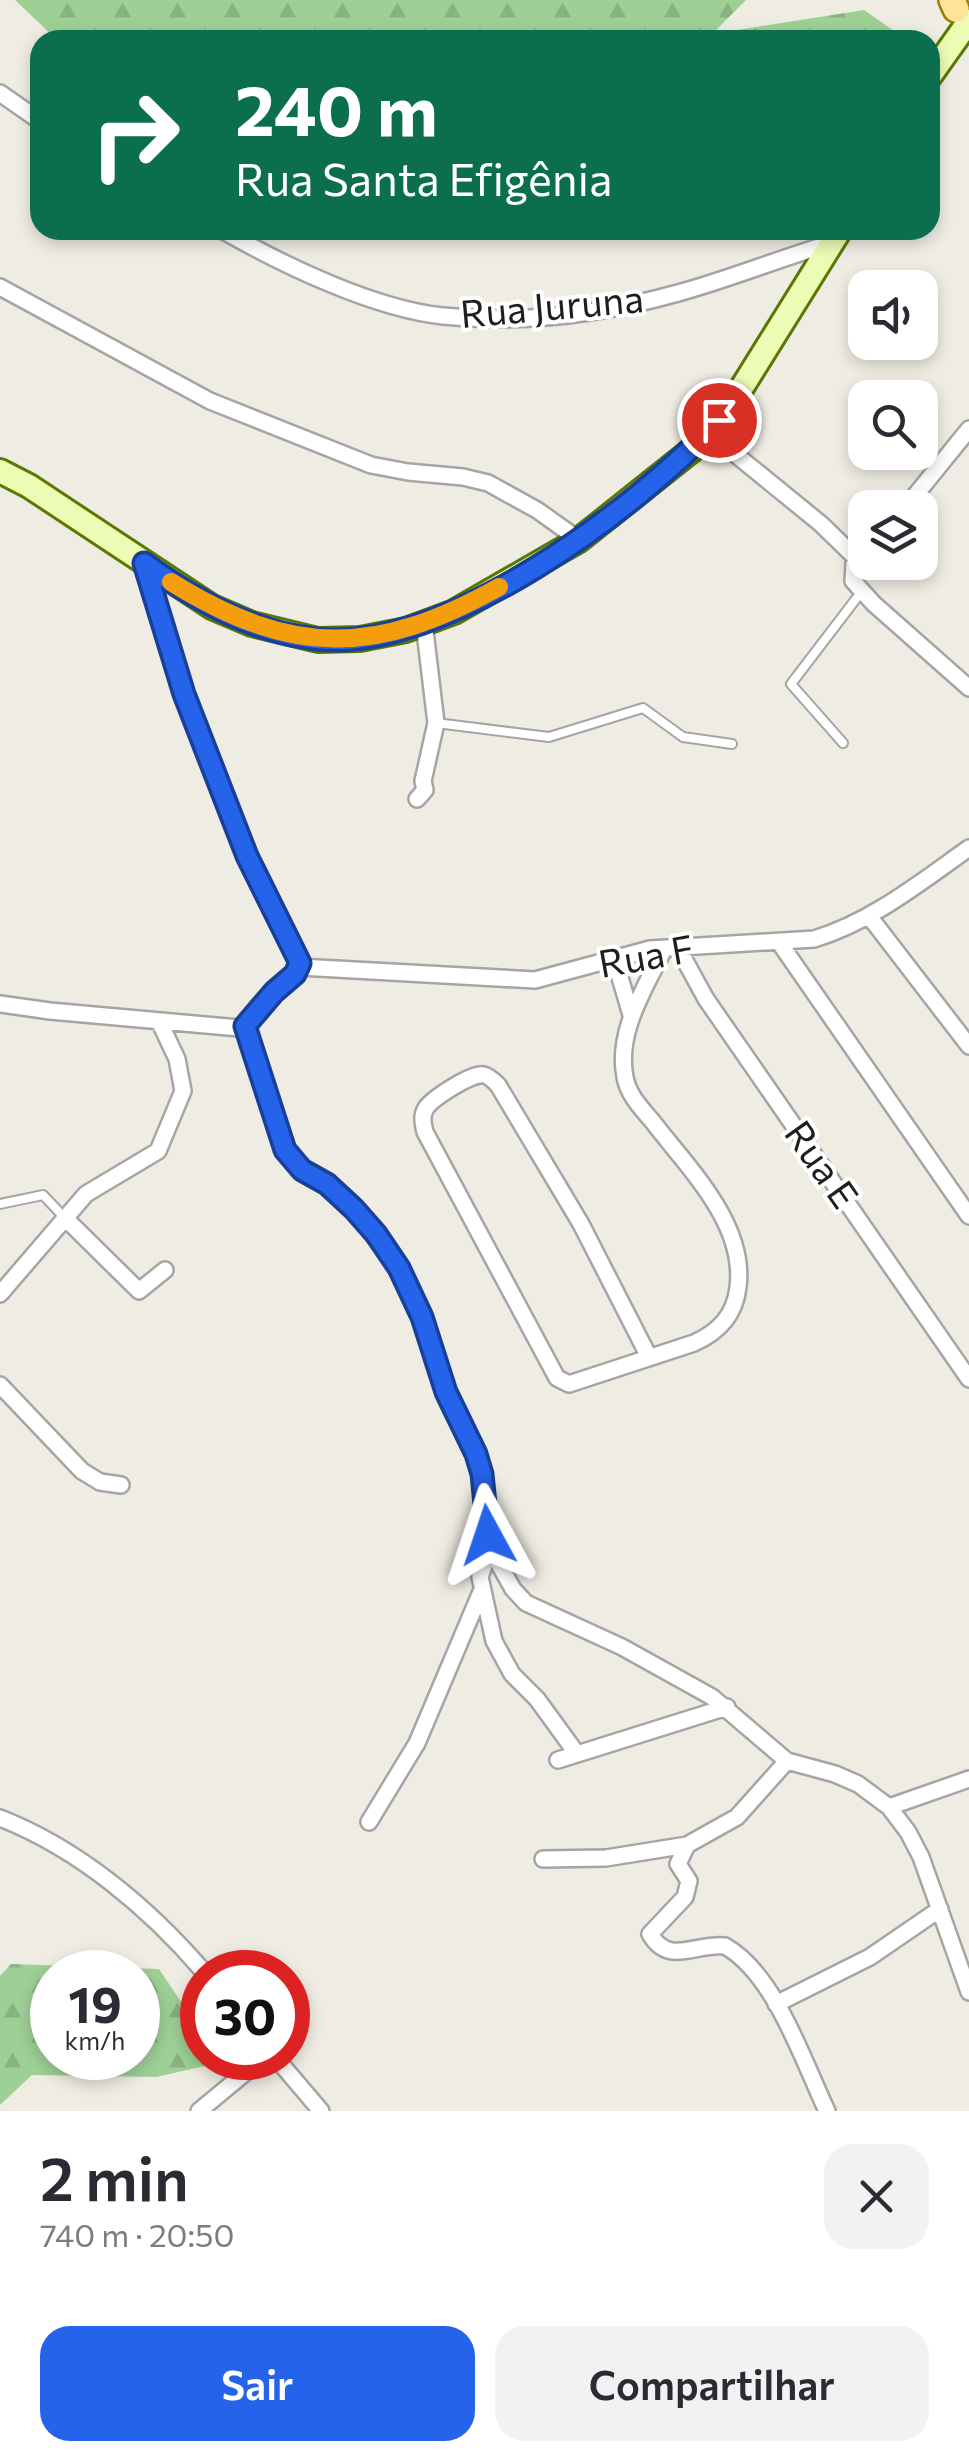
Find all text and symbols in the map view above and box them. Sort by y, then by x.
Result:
text: 240 m [235,65,438,150]
icon: right [70,70,200,200]
text: Rua Santa Efigênia [235,150,613,205]
map controls [848,270,938,580]
button: sound [848,270,938,360]
street label: Rua Juruna [458,273,645,336]
pin [677,378,762,463]
button: search [848,380,938,470]
icon: arrive [692,393,747,448]
button: layers [848,490,938,580]
street label: Rua F [594,923,697,986]
street label: Rua E [776,1111,870,1216]
position arrow [436,1483,540,1587]
speed limit sign: 30 [180,1950,310,2080]
text: 19 [68,1972,122,2033]
text: km/h [65,2025,125,2055]
text: 2 min [40,2140,189,2213]
button: close [824,2144,929,2249]
text: 740 m · 20:50 [40,2214,234,2254]
button: Sair [40,2326,475,2441]
button: Compartilhar [495,2326,929,2441]

